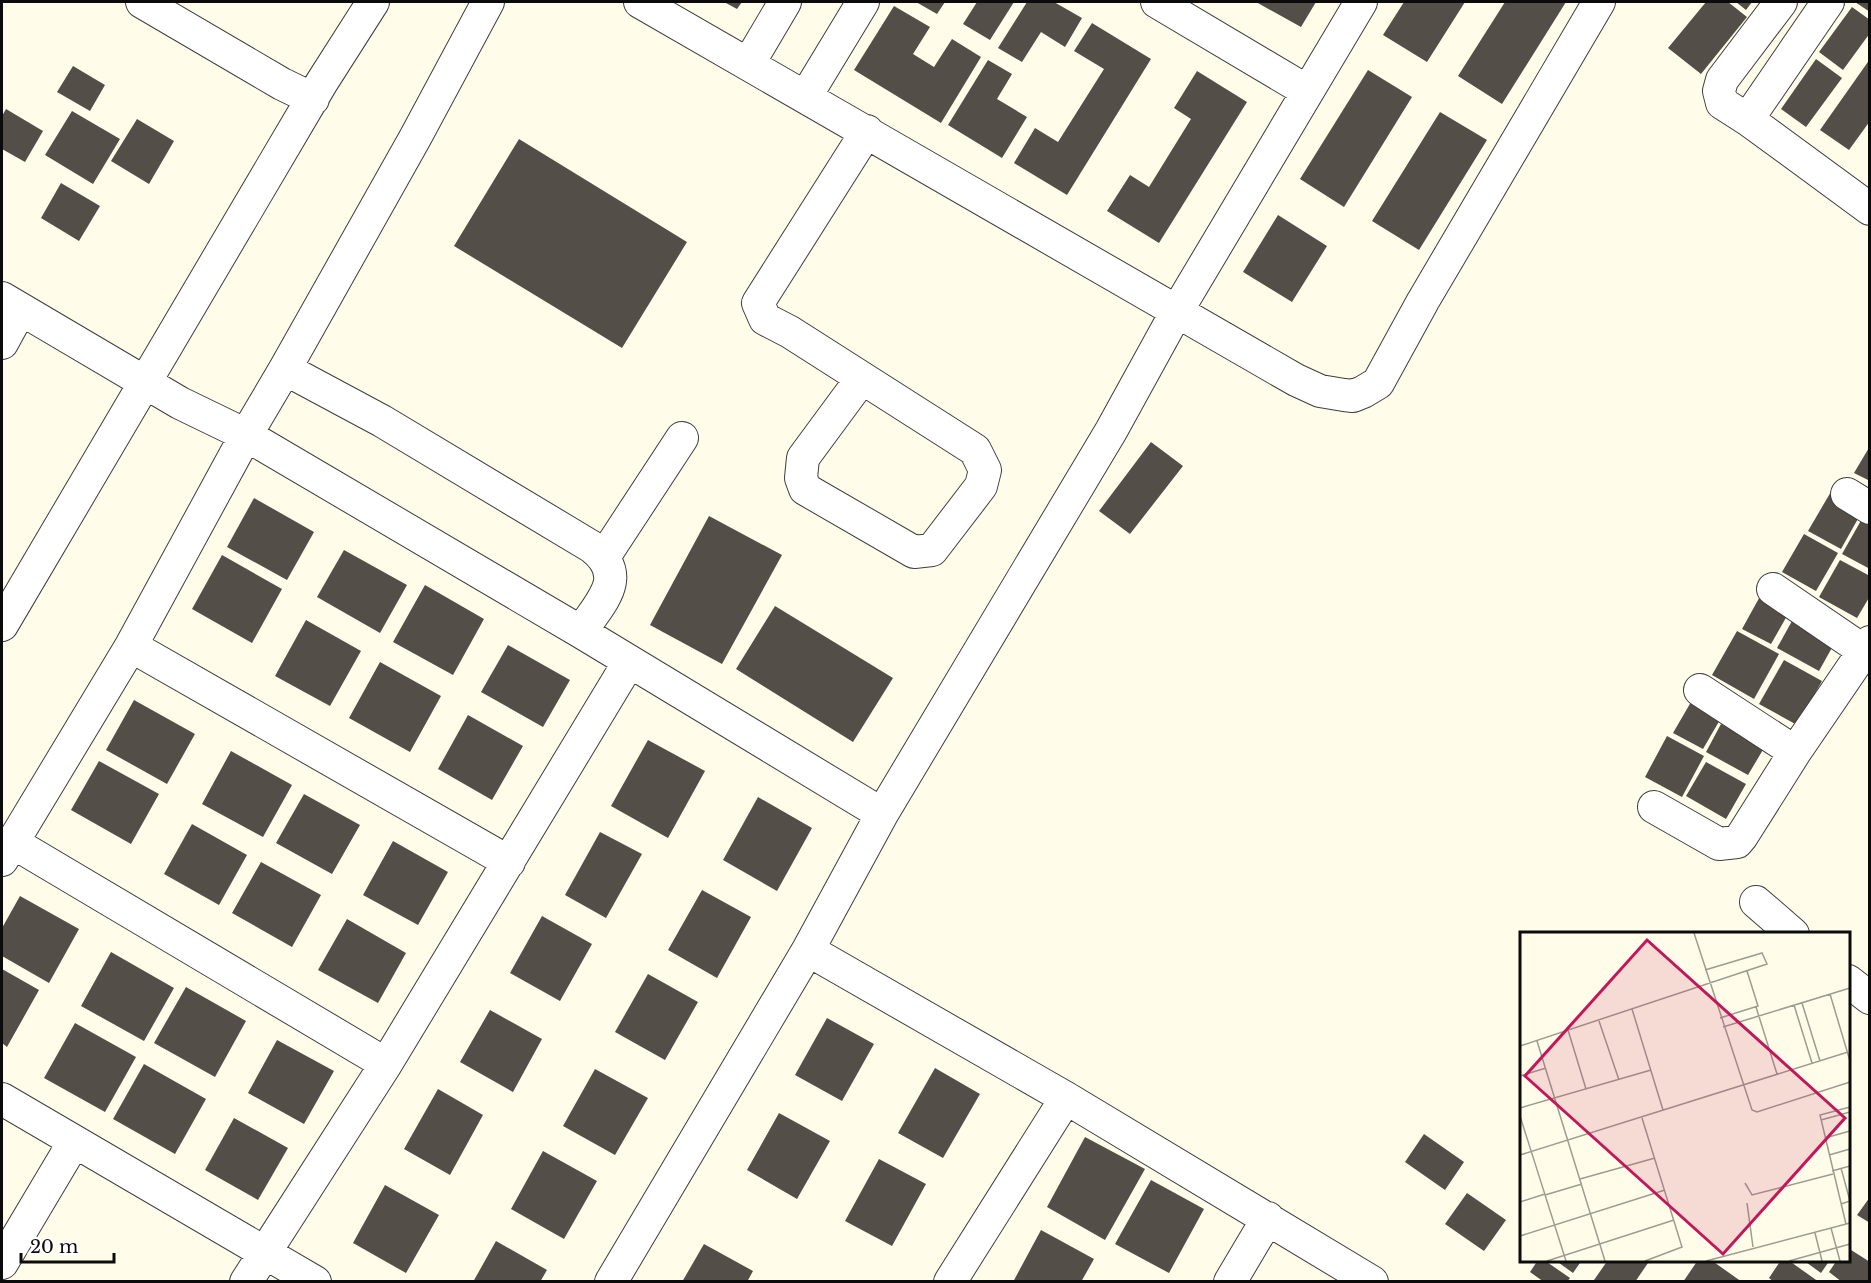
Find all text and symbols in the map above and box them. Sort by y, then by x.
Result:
inset map [1520,932,1850,1262]
scale bar [21,1226,114,1264]
text: 20 m [30,1236,78,1258]

